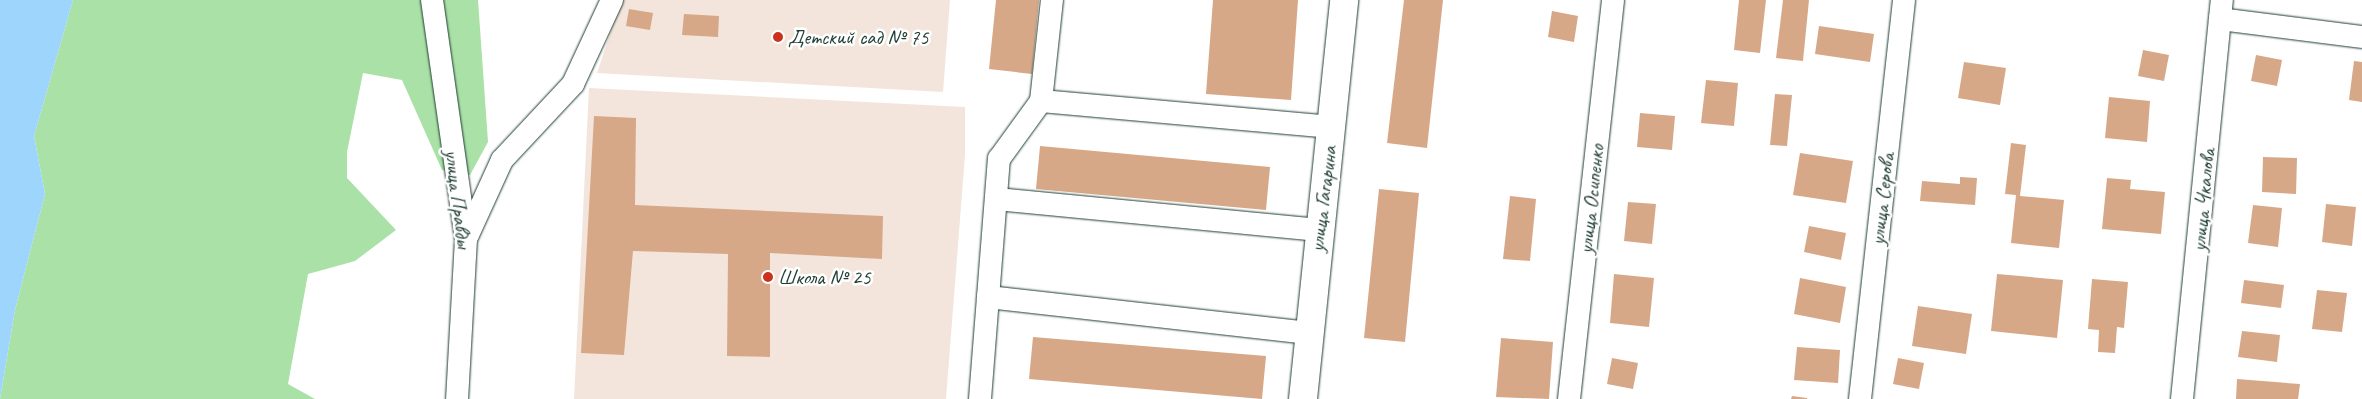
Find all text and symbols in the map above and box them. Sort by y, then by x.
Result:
place label: Детский сад № 75 [788,24,929,50]
marker: Детский сад № 75 [772,31,784,43]
street label: улица Осипенко [1573,143,1609,255]
street label: улица Гагарина [1304,144,1342,254]
street label: улица Правды [439,148,477,250]
street label: улица Чкалова [2186,148,2220,252]
street label: улица Серова [1865,152,1899,246]
place label: Школа № 25 [778,264,871,290]
marker: Школа № 25 [762,271,774,283]

